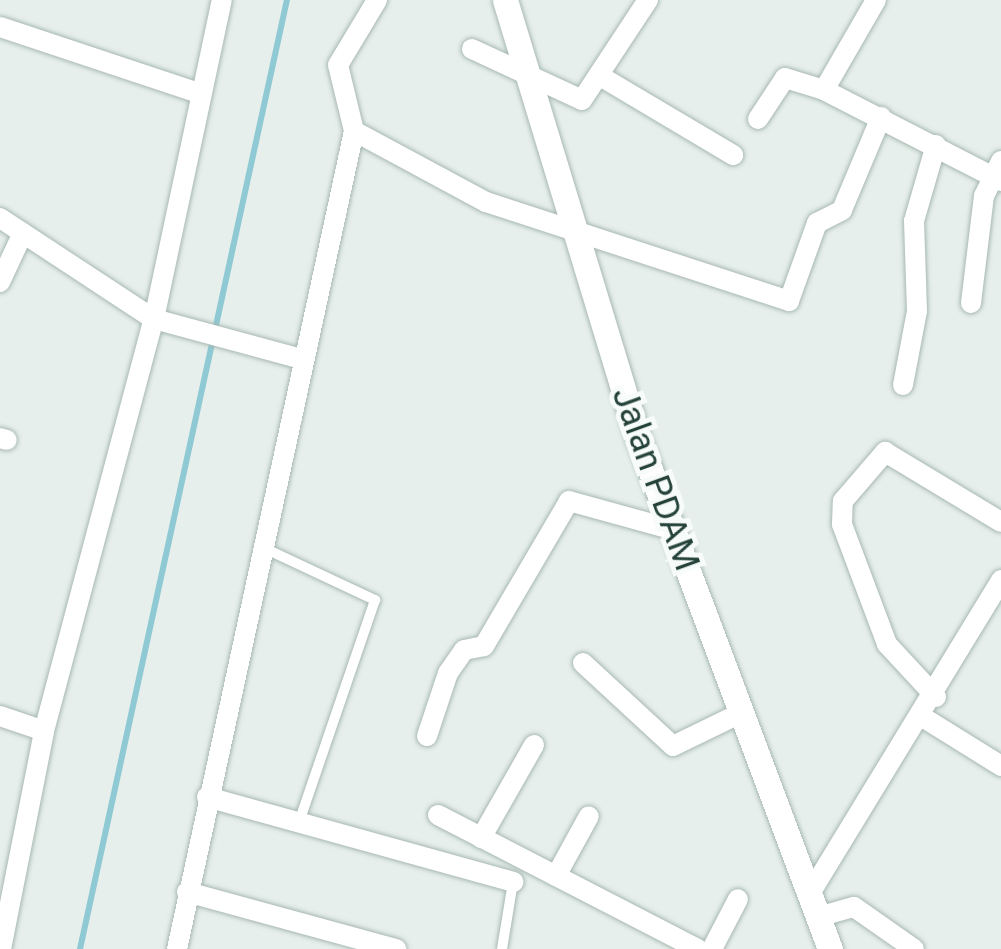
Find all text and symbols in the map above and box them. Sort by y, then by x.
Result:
street label: Jalan PDAM [602,382,708,576]

